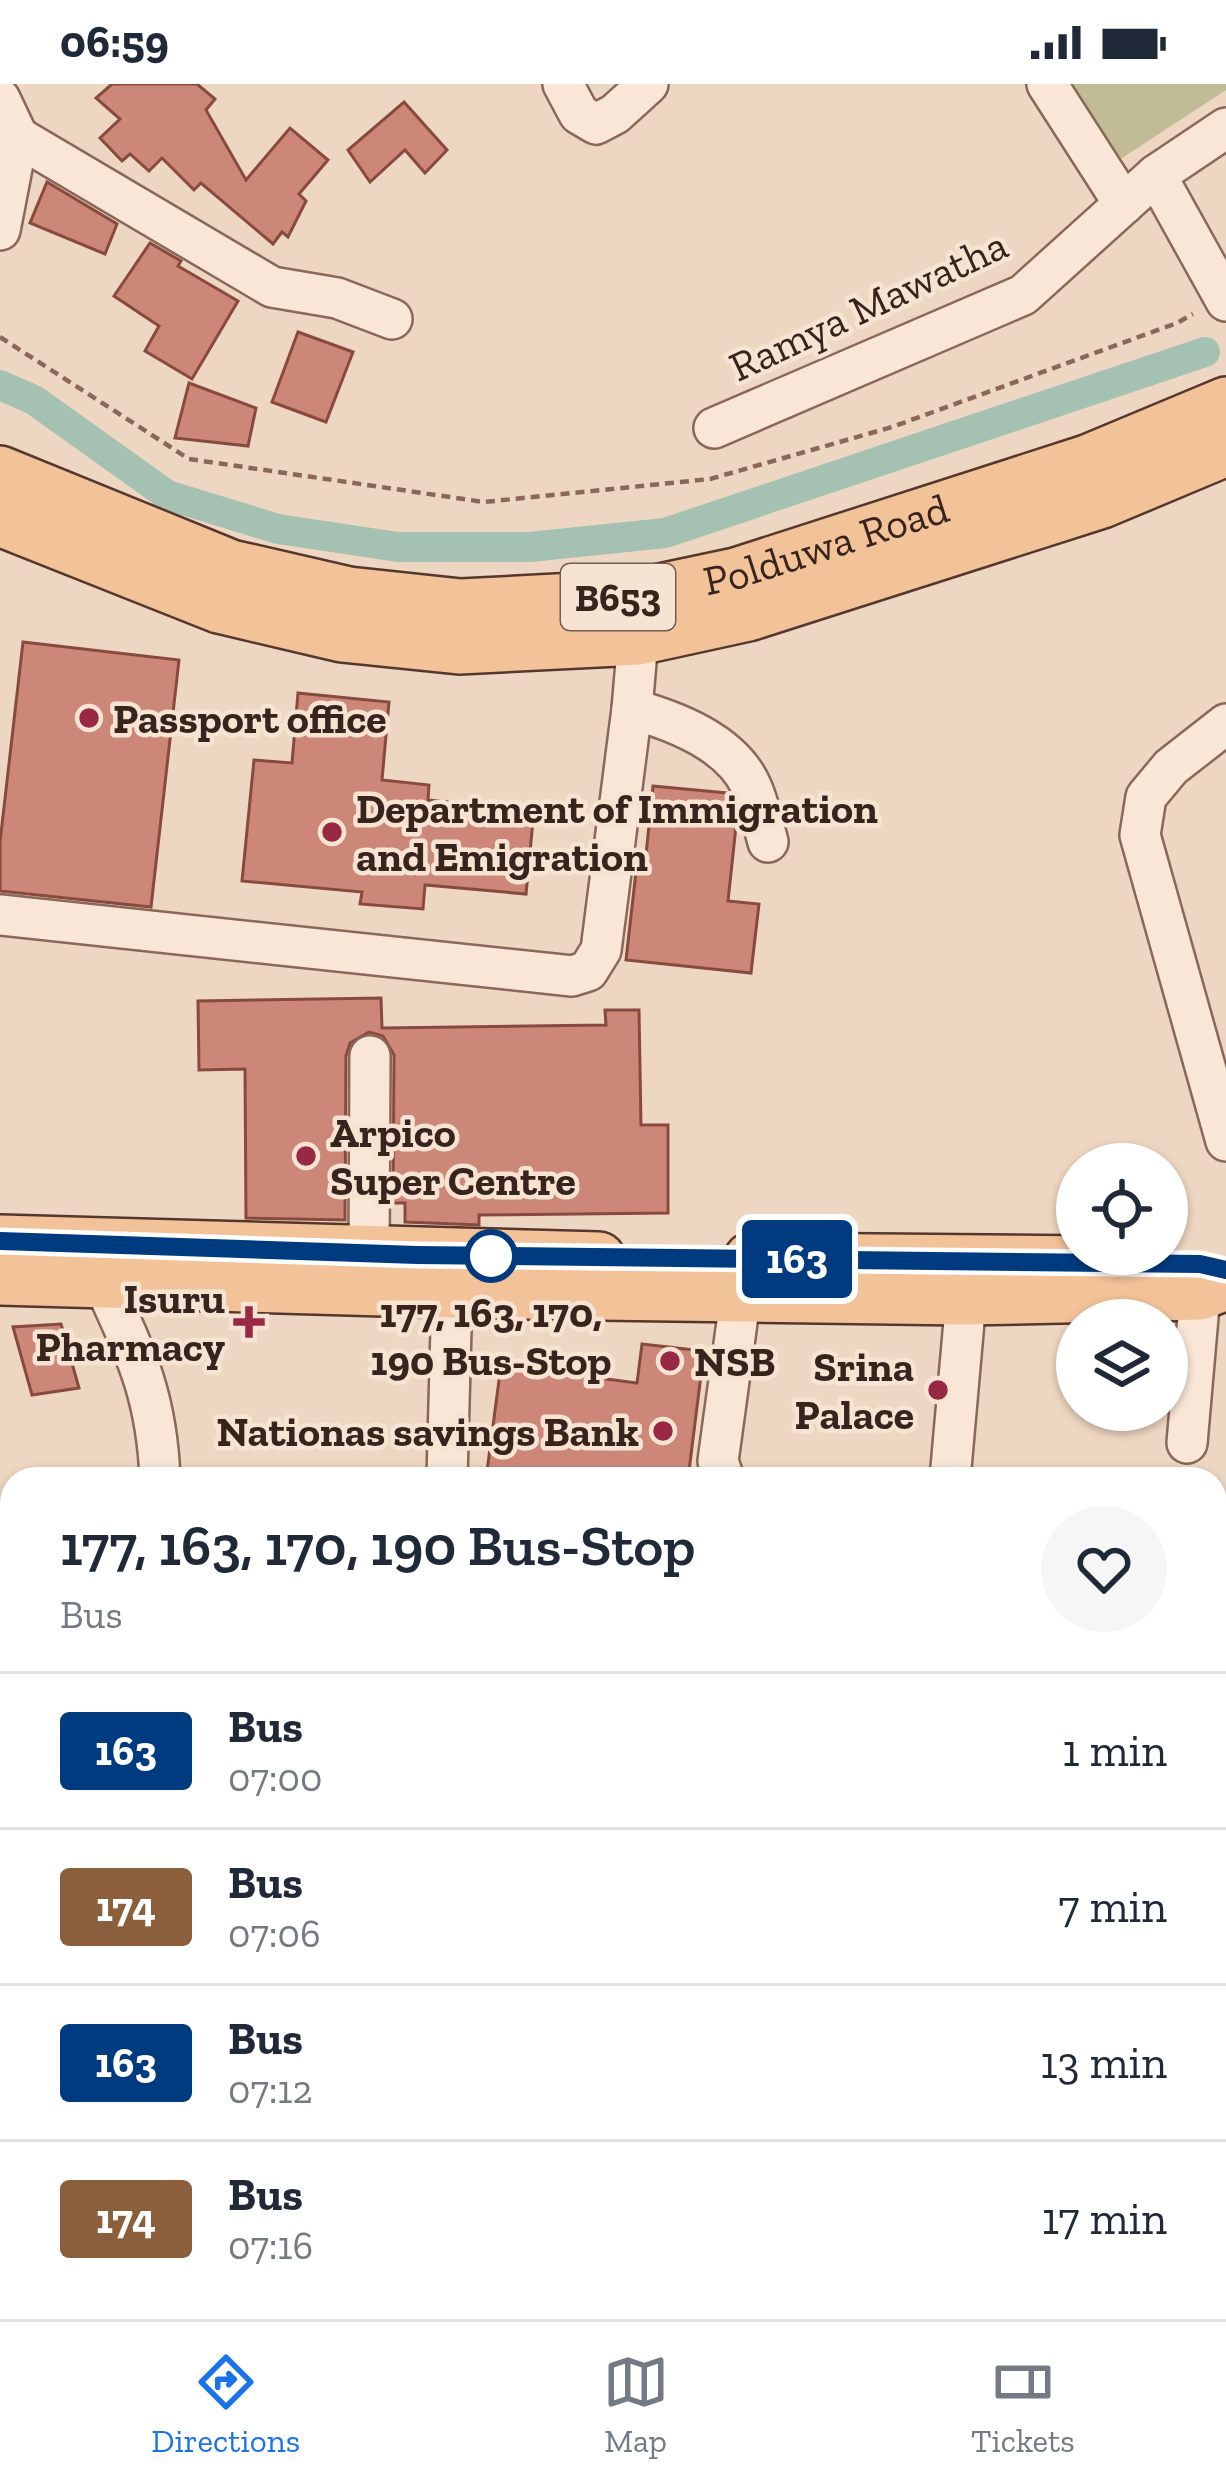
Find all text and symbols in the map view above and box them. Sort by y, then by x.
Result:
text: 06:59 [60,15,169,69]
street label: Ramya Mawatha [721,219,1015,392]
street label: Polduwa Road [699,482,955,606]
road number: B653 [561,564,675,630]
place label: Passport office [113,693,387,744]
marker: Passport office [76,705,102,731]
place label: Department of Immigration and Emigration [356,783,878,882]
marker: Department of Immigration and Emigration [319,819,345,845]
place label: Arpico Super Centre [330,1107,576,1206]
marker: Arpico Super Centre [293,1143,319,1169]
map controls [1056,1143,1188,1431]
button: locate [1056,1143,1188,1275]
line badge: 163 [728,1220,866,1298]
marker: 177, 163, 170, 190 Bus-Stop [466,1231,516,1281]
text: 163 [766,1233,828,1284]
place label: Isuru Pharmacy [36,1273,225,1372]
place label: 177, 163, 170, 190 Bus-Stop [371,1287,612,1386]
button: layers [1056,1299,1188,1431]
marker: Isuru Pharmacy [236,1309,262,1335]
place label: NSB [694,1336,775,1387]
place label: Srina Palace [795,1341,914,1440]
marker: NSB [657,1348,683,1374]
marker: Srina Palace [925,1377,951,1403]
place label: Nationas savings Bank [217,1406,639,1457]
marker: Nationas savings Bank [650,1418,676,1444]
button: heart [1041,1506,1167,1632]
text: 177, 163, 170, 190 Bus-Stop [60,1511,695,1580]
text: Bus [60,1591,123,1638]
text: Bus [228,1700,303,1754]
text: 1 min [1062,1724,1167,1778]
text: 163 [95,1725,157,1776]
text: 07:00 [228,1754,323,1801]
text: Bus [228,1856,303,1910]
text: 7 min [1058,1880,1167,1934]
text: 174 [96,1881,156,1932]
text: 07:06 [228,1910,321,1957]
text: Bus [228,2012,303,2066]
text: 13 min [1040,2036,1167,2090]
text: 163 [95,2037,157,2088]
text: 07:12 [228,2066,313,2113]
text: Bus [228,2168,303,2222]
text: 17 min [1042,2192,1167,2246]
text: 174 [96,2193,156,2244]
text: 07:16 [228,2222,313,2269]
tab: Directions [151,2349,300,2460]
tab: Map [603,2349,669,2460]
tab: Tickets [971,2349,1075,2460]

